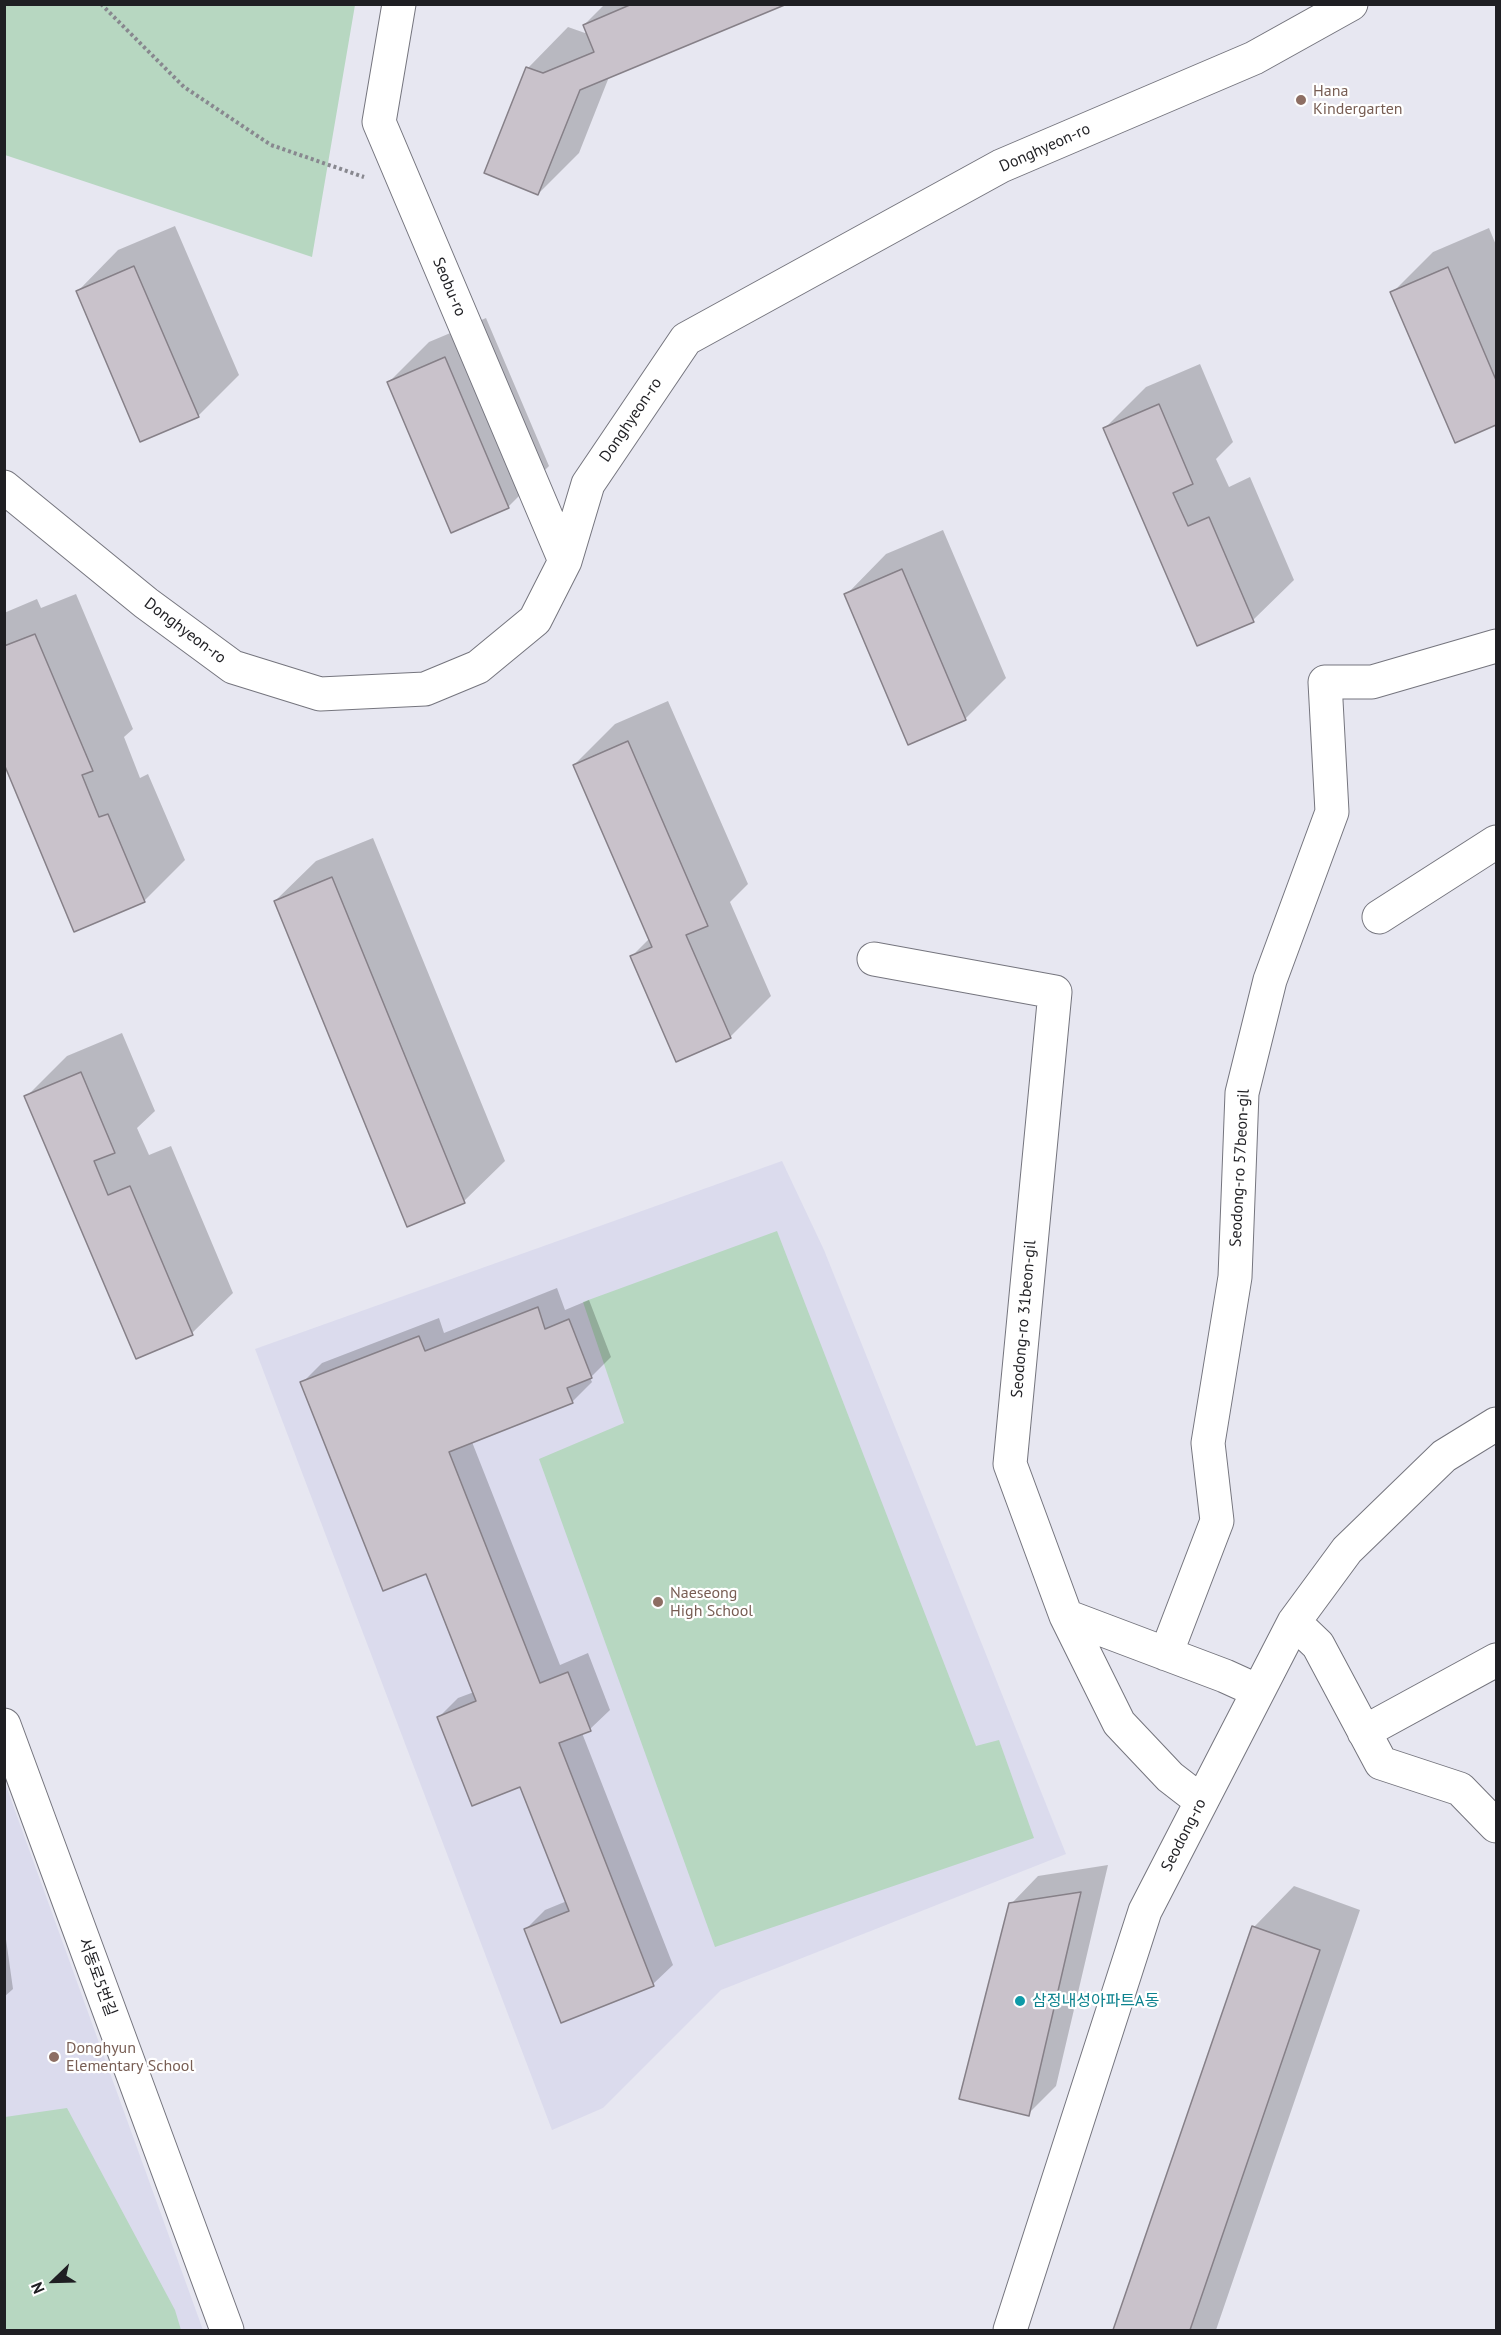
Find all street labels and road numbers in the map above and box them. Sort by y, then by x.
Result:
street label: Donghyeon-ro [997,119,1093,177]
street label: Seobu-ro [428,255,470,319]
street label: Donghyeon-ro [596,374,666,466]
street label: Donghyeon-ro [140,594,230,668]
street label: Seodong-ro 57beon-gil [1226,1088,1254,1248]
street label: Seodong-ro 31beon-gil [1008,1239,1040,1399]
street label: Seodong-ro [1157,1795,1211,1875]
street label: 서동로5번길 [74,1935,120,2019]

